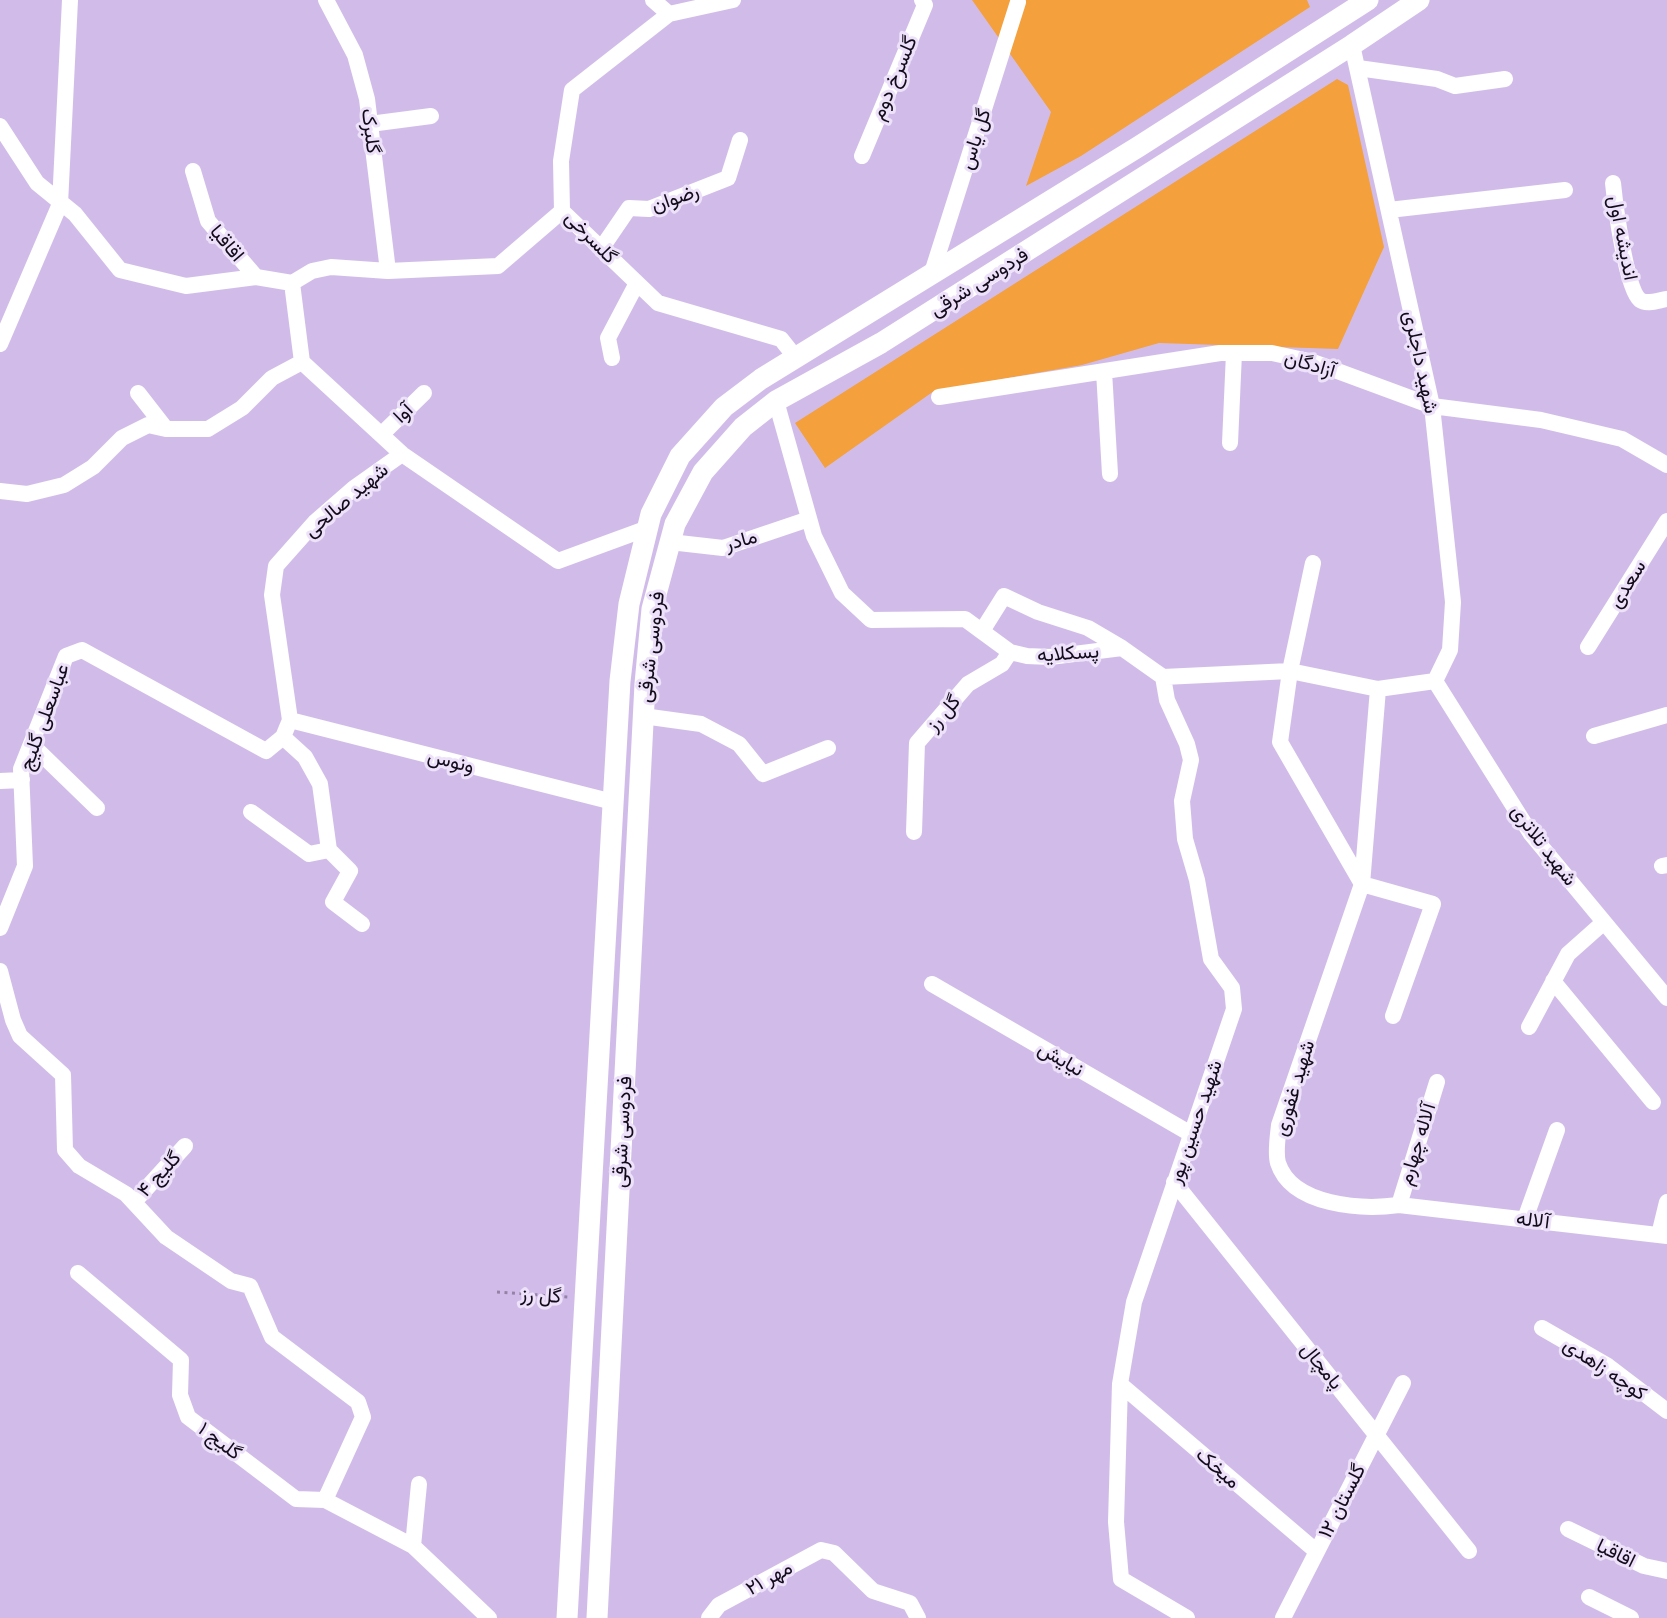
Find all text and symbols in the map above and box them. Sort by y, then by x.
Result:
street label: گلسرخ دوم [866,32,922,124]
street label: گل یاس [954,106,996,172]
street label: گلبرک [356,107,386,155]
street label: رضوان [648,179,702,217]
street label: اندیشه اول [1603,194,1643,282]
street label: گلسرخی [560,205,622,269]
street label: اقاقیا [205,220,249,266]
street label: فردوسی شرقی [925,242,1033,322]
street label: شهید داجلری [1398,308,1444,416]
street label: آزادگان [1282,345,1338,383]
street label: آوا [388,398,418,428]
street label: شهید صالحی [299,458,393,542]
street label: مادر [722,524,760,556]
street label: سعدی [1603,556,1651,612]
street label: فردوسی شرقی [632,590,670,704]
street label: پسکلایه [1036,639,1100,667]
street label: عباسعلی گلیج [14,660,74,774]
street label: گل رز [921,690,965,736]
street label: ونوس [425,744,477,778]
street label: شهید تلاتری [1506,800,1582,890]
street label: نیایش [1034,1036,1088,1082]
street label: شهید غفوری [1268,1037,1320,1139]
street label: شهید حسین پور [1163,1057,1227,1187]
street label: فردوسی شرقی [607,1076,637,1188]
street label: آلاله چهارم [1393,1100,1441,1188]
street label: گلیج ۴ [132,1146,186,1202]
street label: آلاله [1515,1206,1551,1234]
street label: گل رز [520,1282,562,1308]
street label: کوچه زاهدی [1559,1332,1651,1406]
street label: پامچال [1296,1338,1348,1394]
street label: گلیج ۱ [194,1417,246,1465]
street label: میخک [1191,1442,1245,1494]
street label: گلستان ۱۲ [1313,1460,1371,1542]
street label: اقاقیا [1592,1533,1640,1573]
street label: مهر ۲۱ [741,1555,797,1601]

